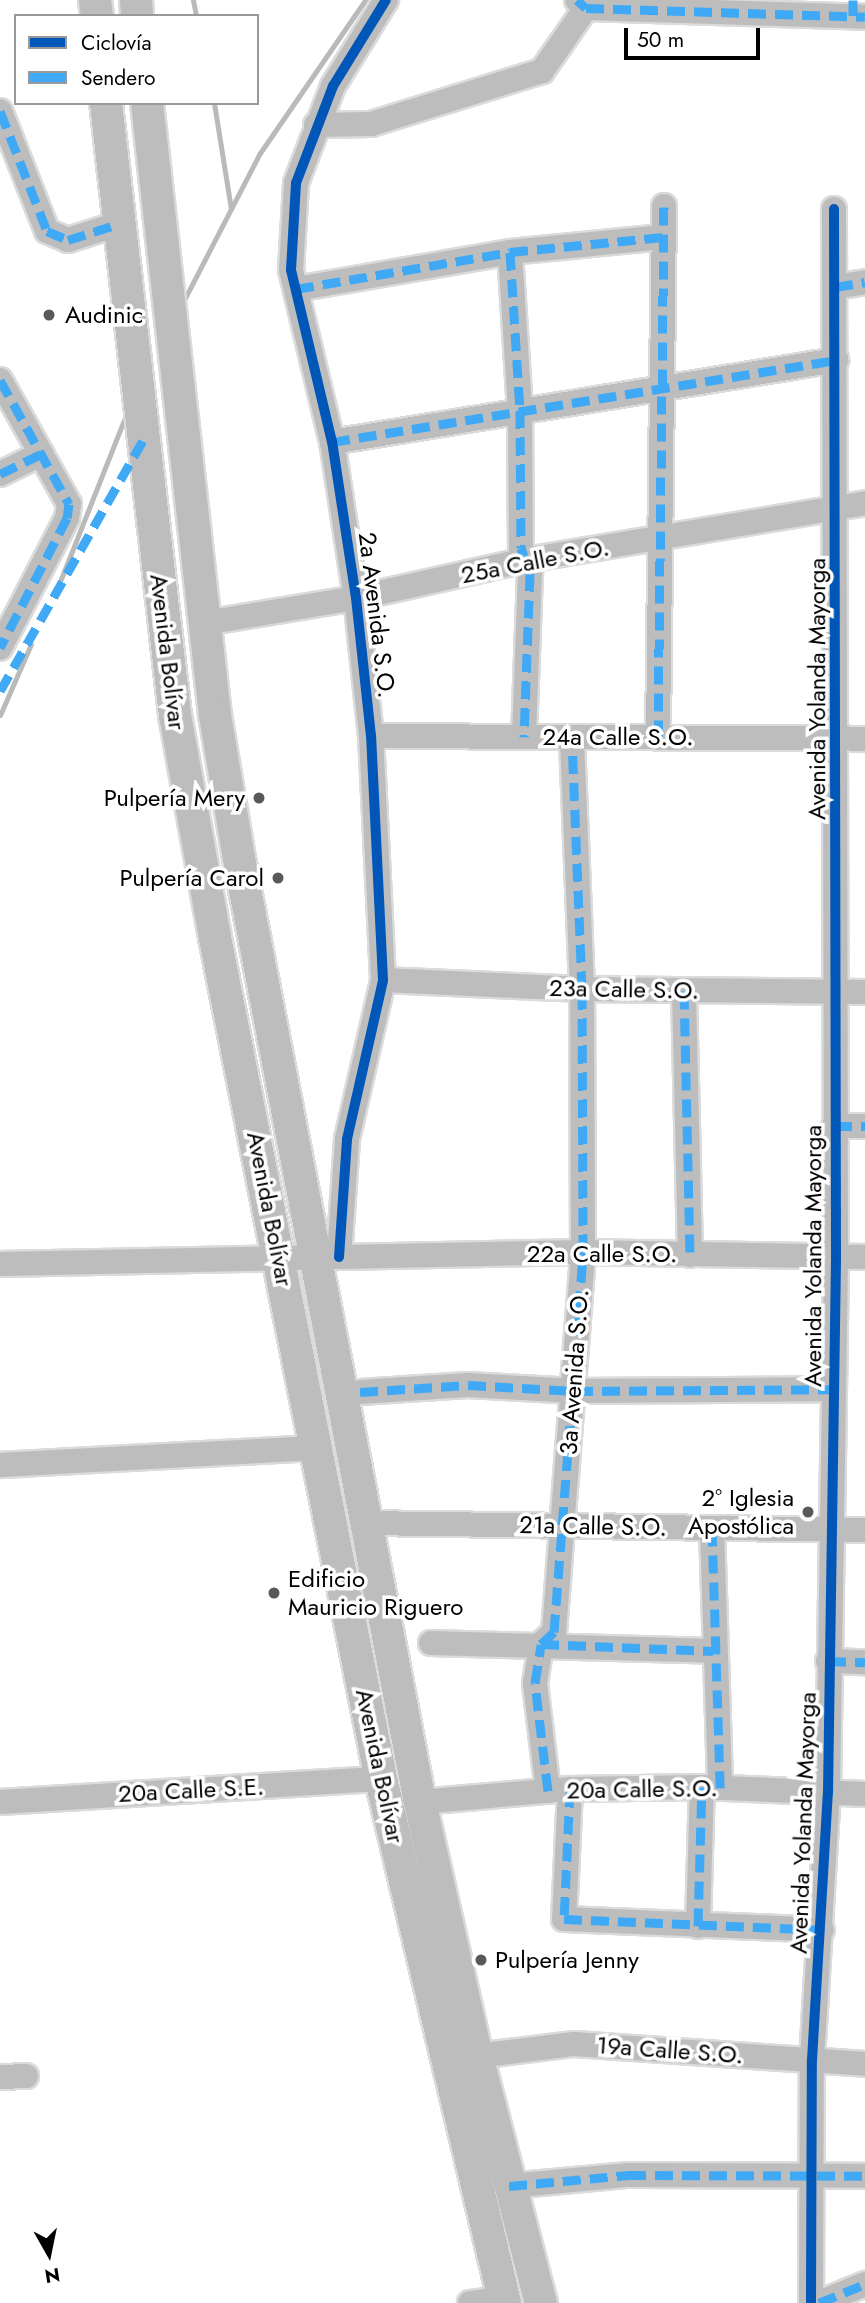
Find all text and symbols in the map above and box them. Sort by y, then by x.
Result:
legend [14,14,259,105]
scale bar [627,14,764,58]
text: 50 m [637,25,684,55]
text: Ciclovía [81,28,152,58]
text: Sendero [81,63,156,93]
place label: Audinic [65,301,143,329]
marker: Audinic [39,305,59,325]
street label: 2a Avenida S.O. [353,531,401,699]
street label: 25a Calle S.O. [458,533,612,589]
street label: Avenida Yolanda Mayorga [803,558,831,820]
street label: Avenida Bolívar [144,572,192,732]
street label: 24a Calle S.O. [543,723,693,751]
place label: Pulpería Mery [104,784,245,812]
marker: Pulpería Mery [251,790,267,806]
place label: Pulpería Carol [119,864,264,892]
marker: Pulpería Carol [270,870,286,886]
street label: 23a Calle S.O. [549,973,699,1005]
street label: Avenida Yolanda Mayorga [799,1125,827,1387]
street label: Avenida Bolívar [241,1129,299,1289]
street label: 22a Calle S.O. [527,1240,677,1268]
street label: 3a Avenida S.O. [554,1288,594,1456]
place label: 2° Iglesia Apostólica [688,1484,794,1540]
marker: 2° Iglesia Apostólica [800,1504,816,1520]
street label: 21a Calle S.O. [519,1510,667,1542]
place label: Edificio Mauricio Riguero [288,1565,463,1621]
marker: Edificio Mauricio Riguero [266,1585,282,1601]
street label: Avenida Bolívar [350,1686,410,1846]
street label: Avenida Yolanda Mayorga [784,1692,822,1954]
street label: 20a Calle S.E. [117,1772,265,1808]
street label: 20a Calle S.O. [566,1773,718,1805]
place label: Pulpería Jenny [495,1946,639,1974]
marker: Pulpería Jenny [473,1952,489,1968]
street label: 19a Calle S.O. [596,2031,744,2069]
north arrow [14,2219,84,2289]
text: N [43,2261,62,2290]

